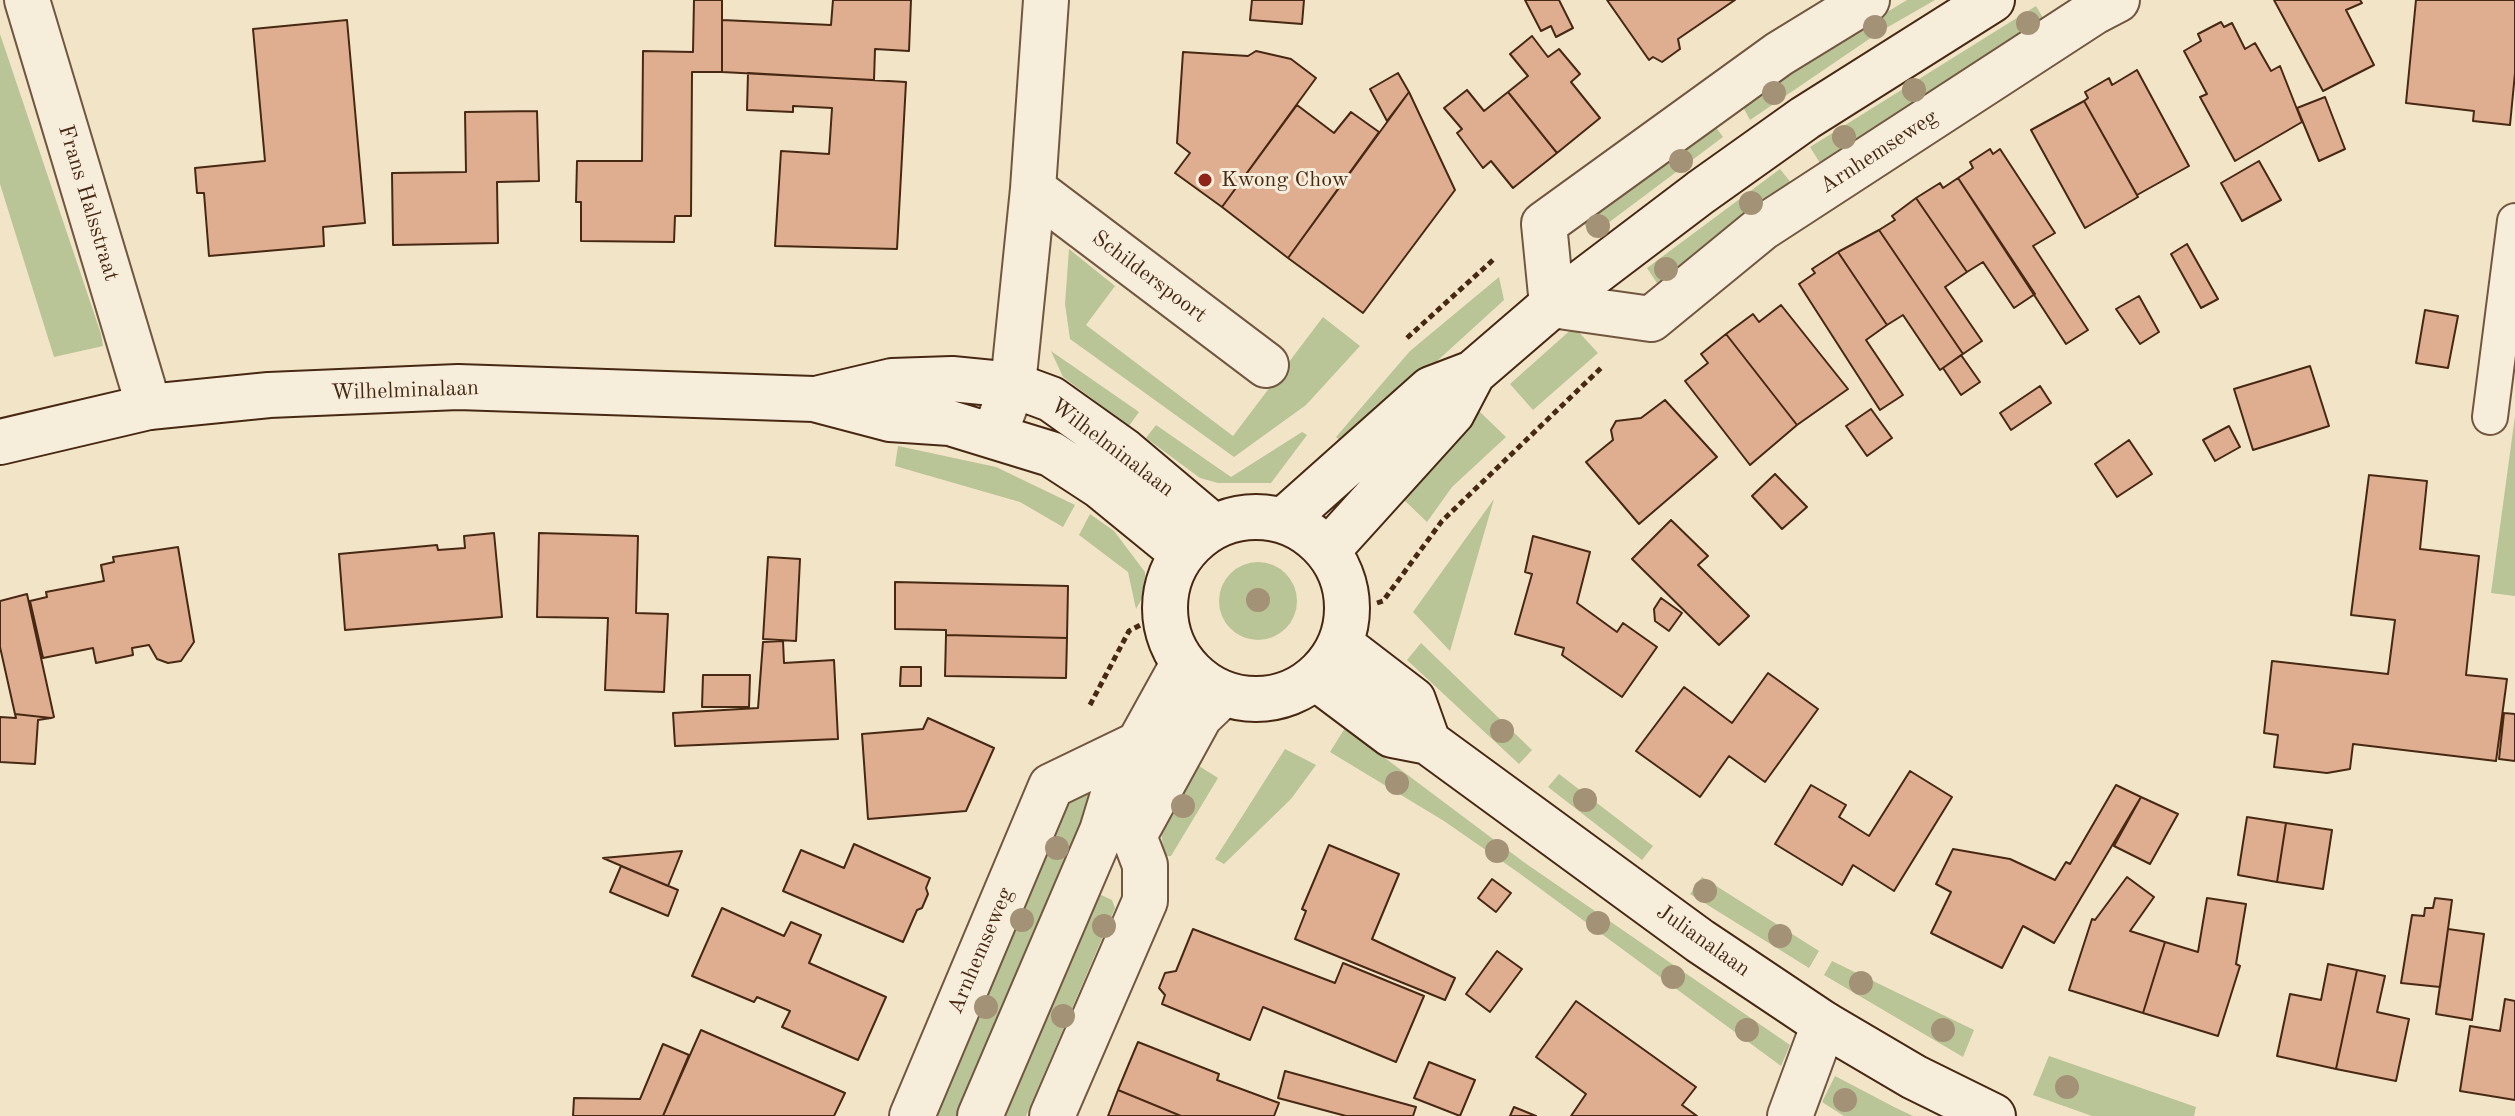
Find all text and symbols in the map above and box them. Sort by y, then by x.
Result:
street label: Arnhemseweg [1815,104,1943,200]
street label: Frans Halsstraat [52,122,124,284]
place label: Kwong Chow [1221,167,1349,193]
marker: Kwong Chow [1196,171,1214,189]
street label: Schilderspoort [1086,225,1212,329]
street label: Wilhelminalaan [331,375,479,407]
street label: Wilhelminalaan [1045,393,1179,503]
street label: Arnhemseweg [942,884,1020,1018]
street label: Julianalaan [1651,899,1755,983]

